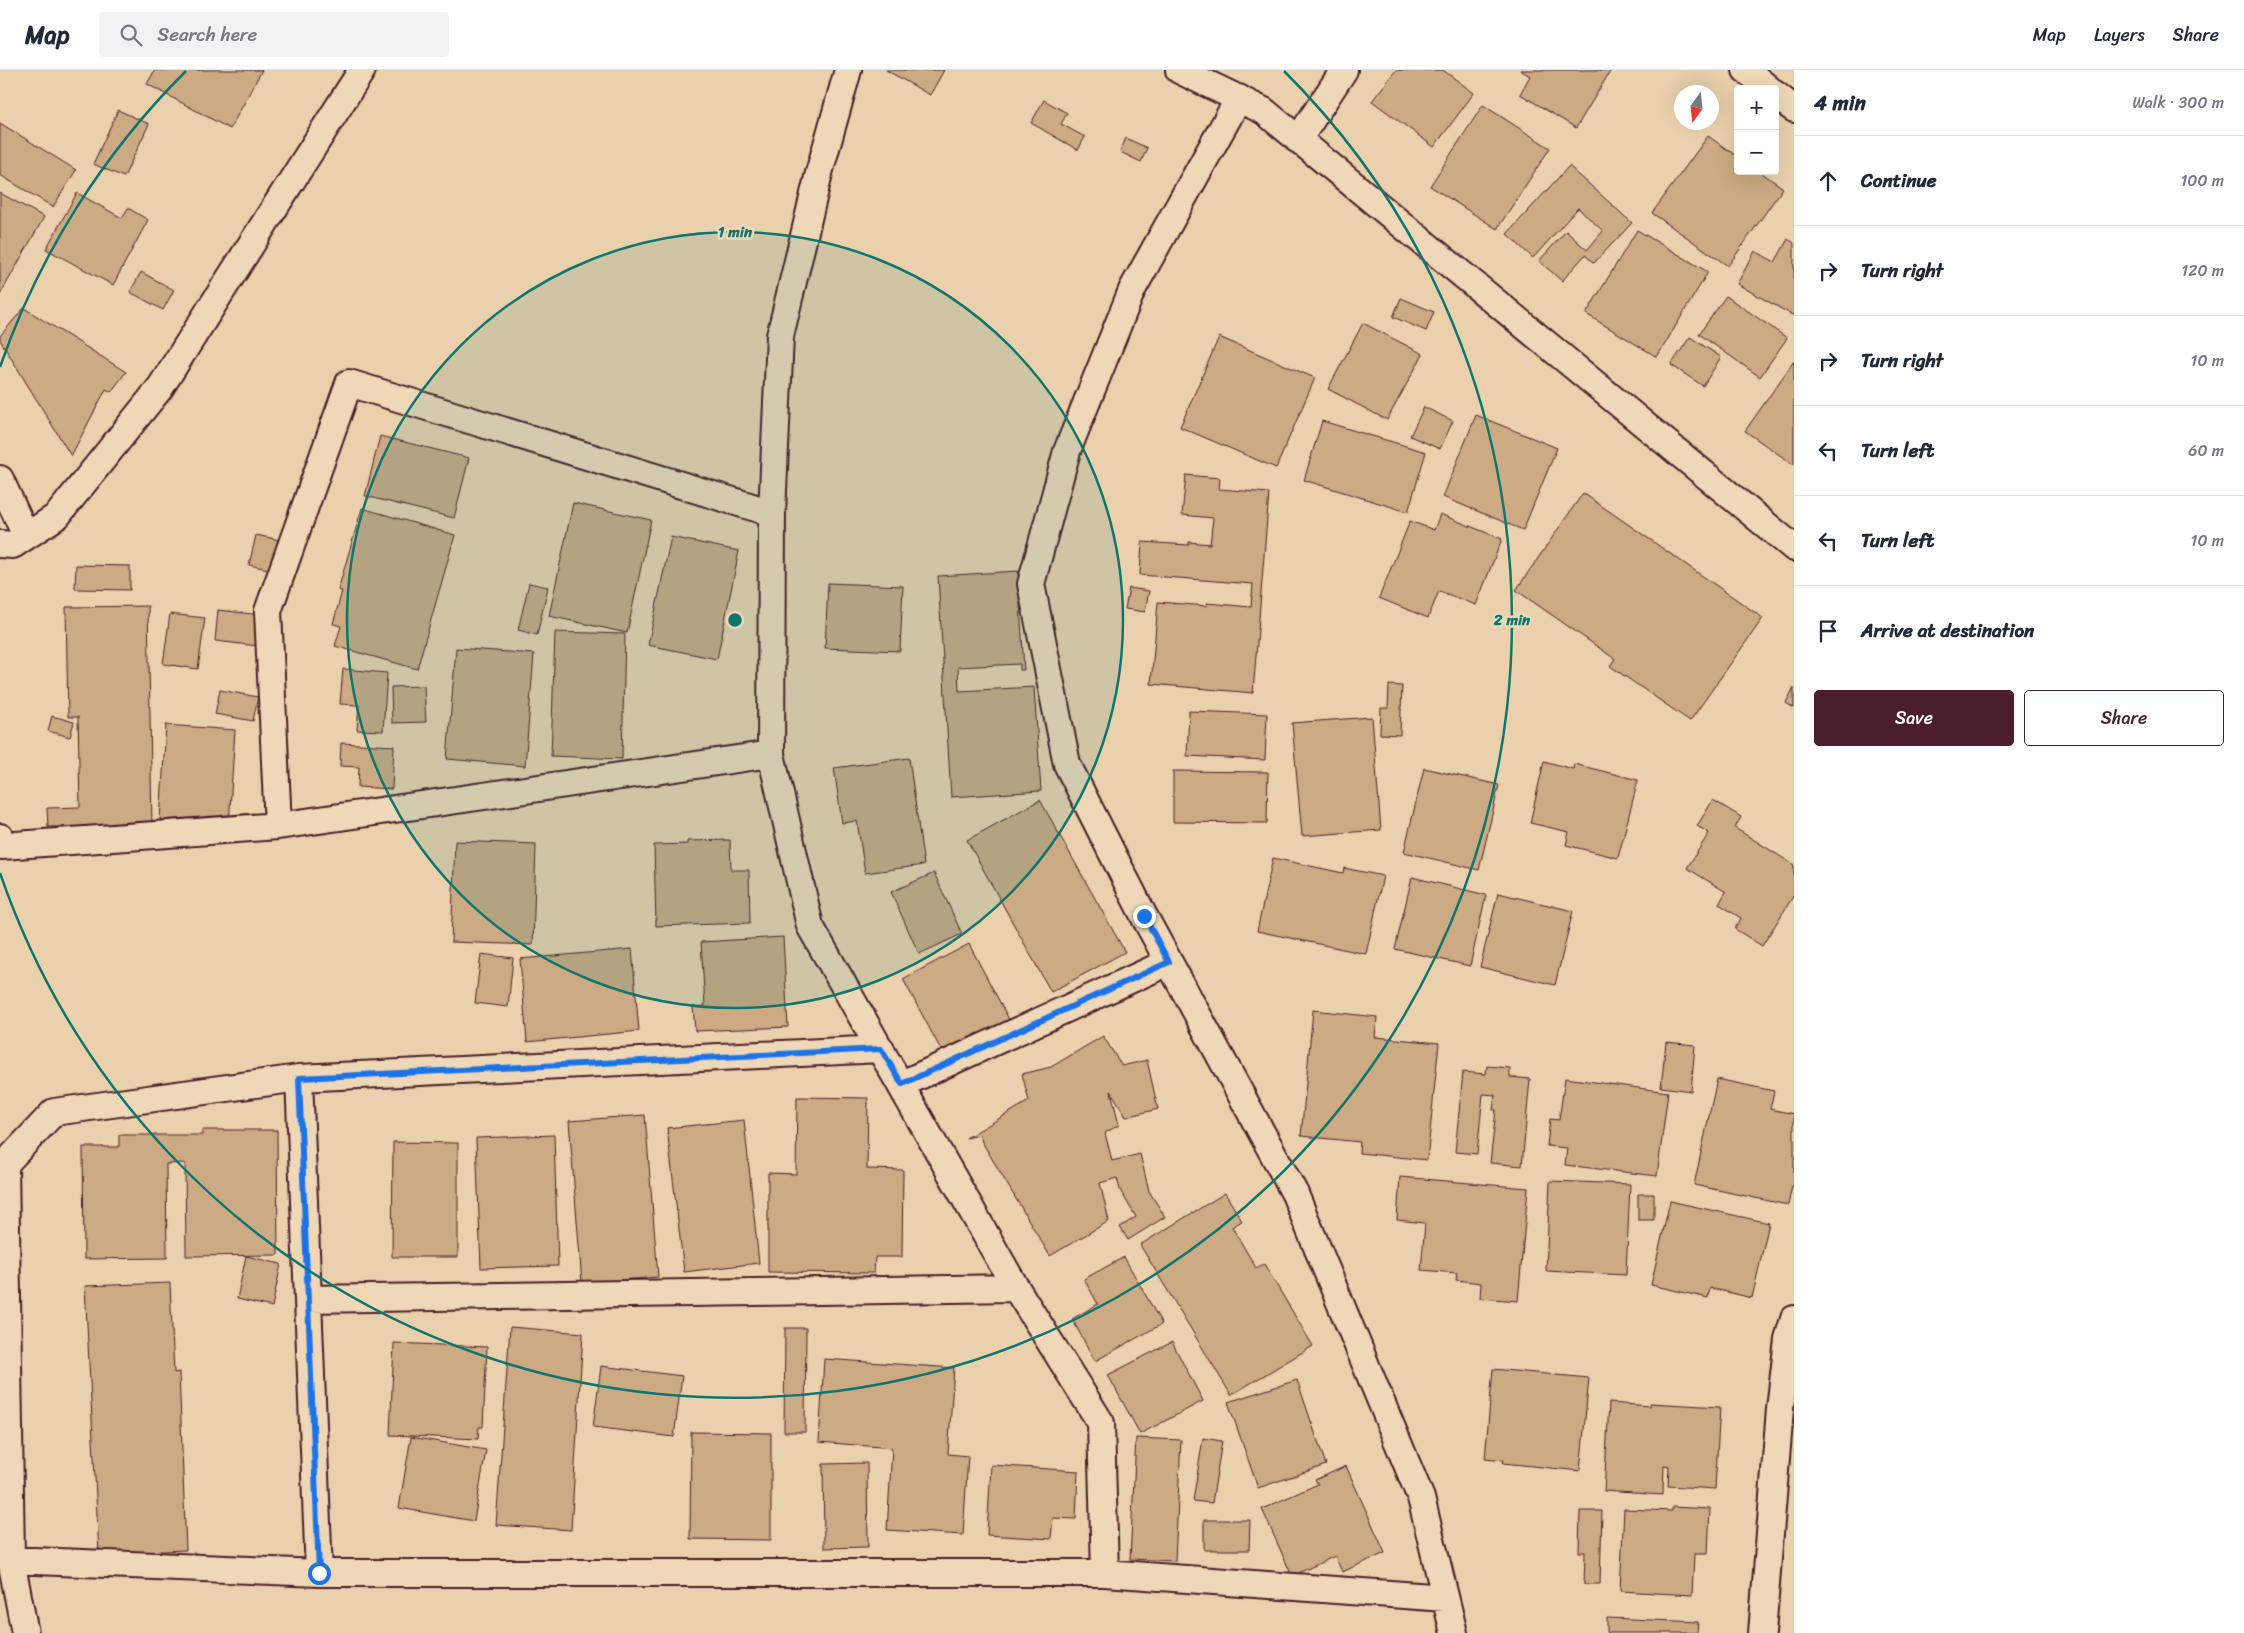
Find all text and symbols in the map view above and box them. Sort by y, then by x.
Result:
search box [99,12,449,57]
text: Map [25,14,69,56]
text: Search here [157,18,257,51]
text: Map [2033,19,2066,51]
text: Layers [2094,19,2145,51]
text: Share [2173,19,2219,51]
icon: search [117,21,145,49]
text: 4 min [1814,84,1866,122]
north arrow [1674,85,1719,130]
map controls [1734,85,1779,175]
button: + [1734,85,1779,130]
text: Walk · 300 m [2133,88,2224,117]
button: − [1734,130,1779,175]
text: Continue [1861,164,1937,197]
text: 100 m [2180,166,2224,195]
icon: ahead [1814,167,1842,195]
text: 1 min [718,219,753,245]
text: Turn right [1861,254,1943,287]
text: 120 m [2181,256,2224,285]
icon: right [1814,257,1842,285]
text: Turn right [1861,344,1943,377]
text: 10 m [2191,346,2224,375]
icon: right [1814,347,1842,375]
text: Turn left [1861,434,1934,467]
text: 60 m [2188,436,2224,465]
icon: left [1814,437,1842,465]
text: Turn left [1861,524,1934,557]
text: 10 m [2191,526,2224,555]
icon: left [1814,527,1842,555]
text: 2 min [1493,607,1531,633]
centre of rings [726,611,744,629]
text: Arrive at destination [1861,614,2034,647]
icon: arrive [1814,617,1842,645]
button: Save [1814,690,2014,746]
button: Share [2024,690,2224,746]
route end [1133,905,1156,928]
route start [308,1562,331,1585]

